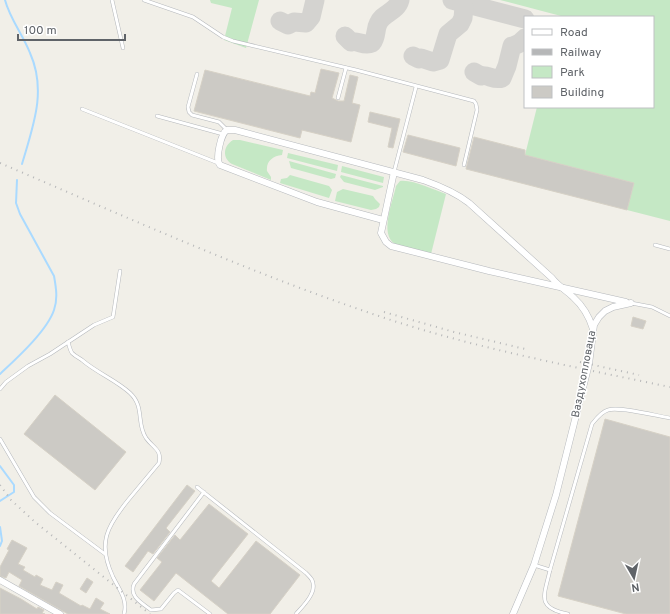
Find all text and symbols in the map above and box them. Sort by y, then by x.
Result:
scale bar [18,16,125,42]
legend [524,16,654,108]
text: 100 m [24,23,57,39]
text: Road [560,25,588,41]
text: Railway [560,45,601,61]
text: Park [560,65,585,81]
text: Building [560,85,604,101]
street label: Ваздухопловаца [569,329,599,419]
north arrow [614,558,654,598]
text: N [630,579,640,594]

